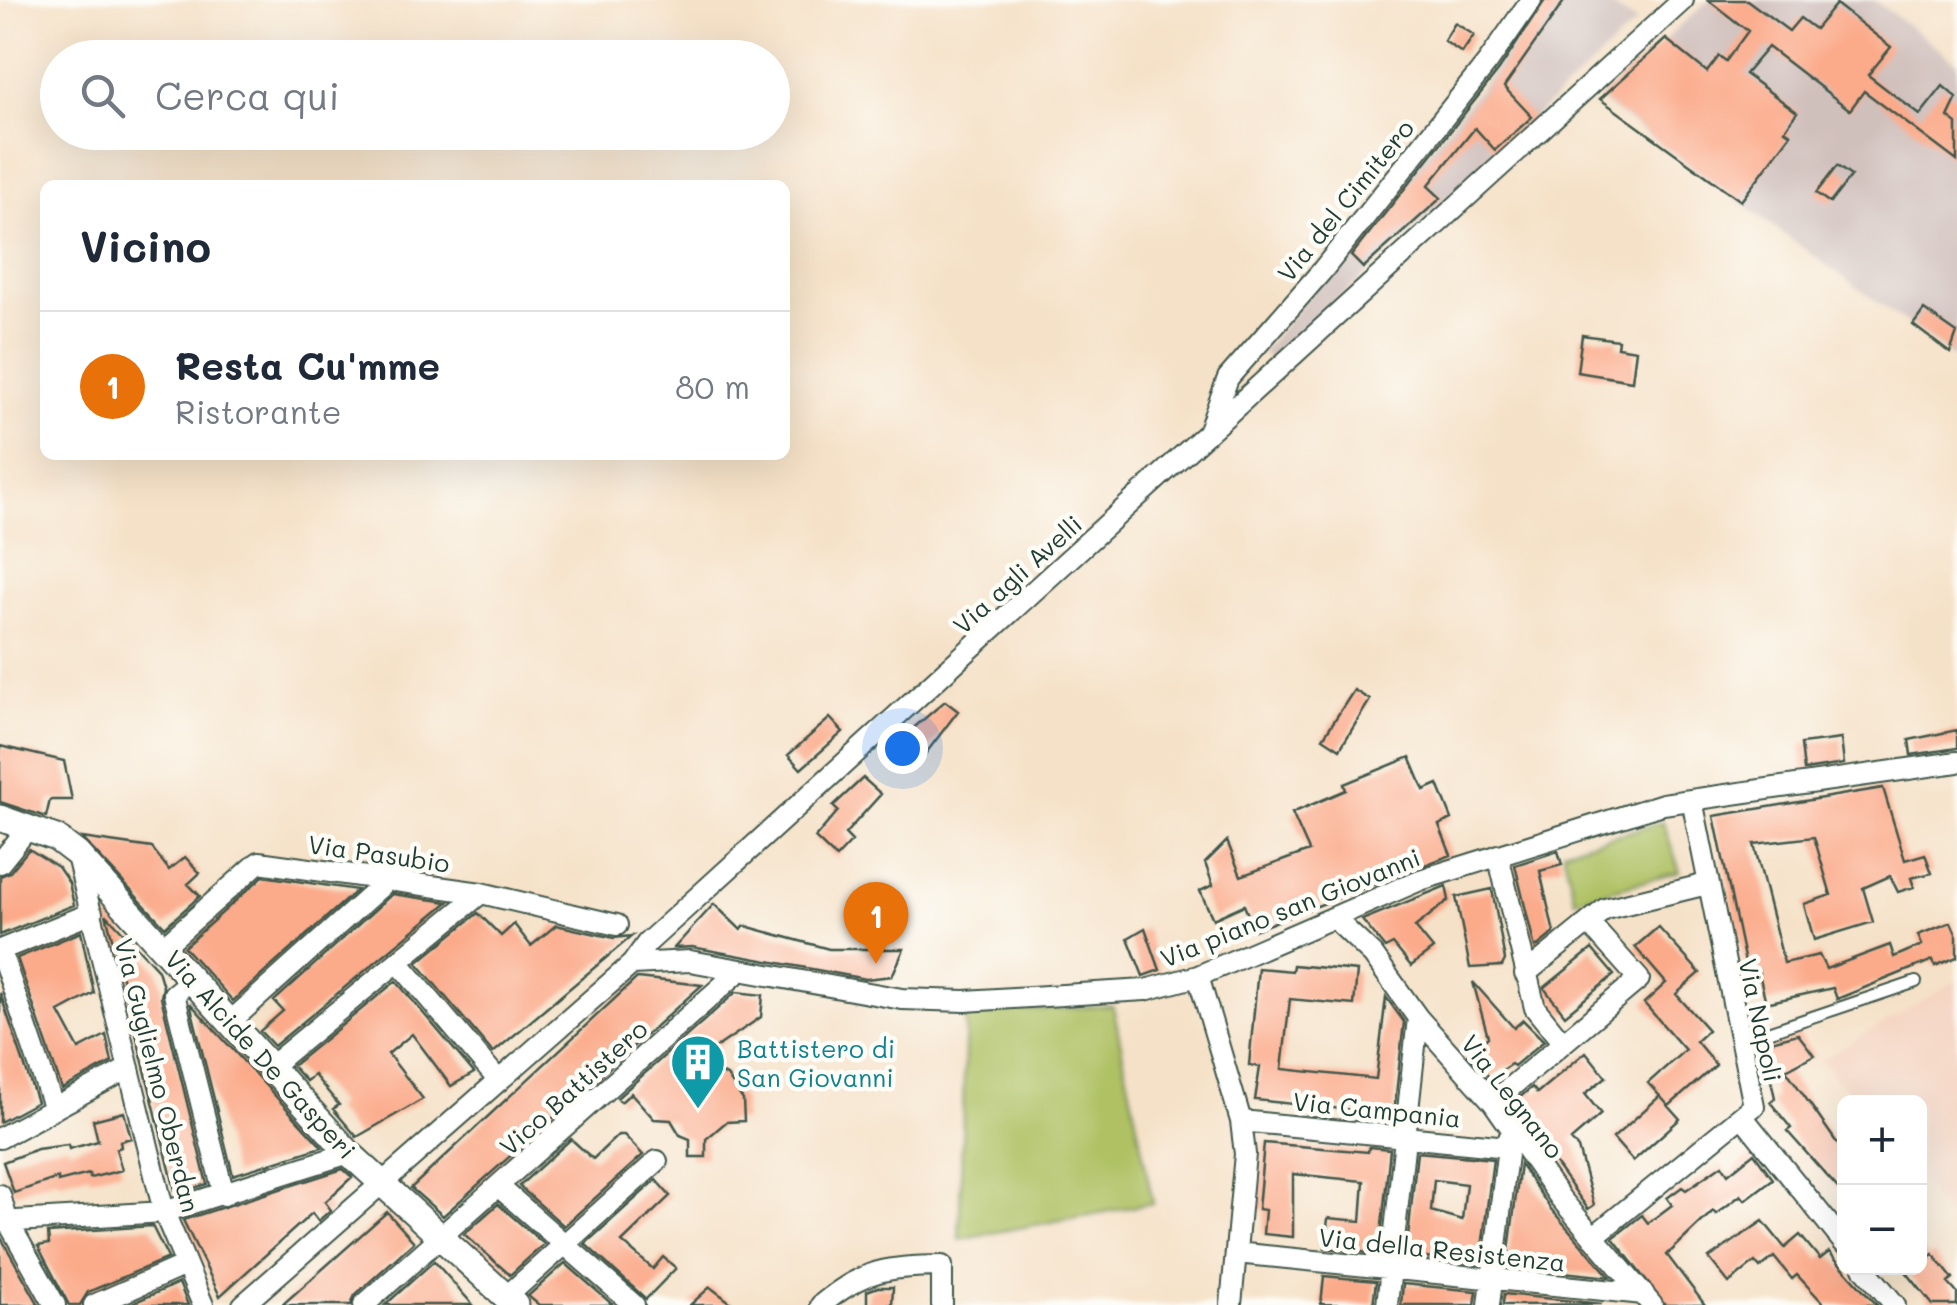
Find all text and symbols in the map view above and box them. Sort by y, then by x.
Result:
search box [40,40,790,150]
icon: search [75,68,130,123]
text: Cerca qui [155,70,340,120]
street label: Via del Cimitero [1270,112,1420,288]
text: Vicino [80,218,211,273]
text: Resta Cu'mme [175,340,440,390]
text: 1 [105,365,120,407]
text: 80 m [675,365,750,407]
text: Ristorante [175,390,342,432]
street label: Via agli Avelli [946,508,1088,640]
your location [877,723,928,774]
street label: Via Pasubio [306,827,452,879]
street label: Via piano san Giovanni [1155,840,1425,974]
pin: 1 [844,882,908,964]
street label: Via Guglielmo Oberdan [108,935,208,1215]
street label: Via Alcide De Gasperi [159,943,363,1165]
street label: Via Napoli [1732,955,1790,1085]
street label: Vico Battistero [492,1012,654,1162]
street label: Via Legnano [1455,1028,1571,1164]
building icon: Battistero di San Giovanni [668,1032,728,1111]
place label: Battistero di San Giovanni [737,1032,895,1093]
street label: Via Campania [1291,1084,1463,1134]
map controls [1837,1095,1927,1275]
button: + [1837,1095,1927,1185]
button: − [1837,1185,1927,1275]
street label: Via della Resistenza [1317,1220,1567,1278]

